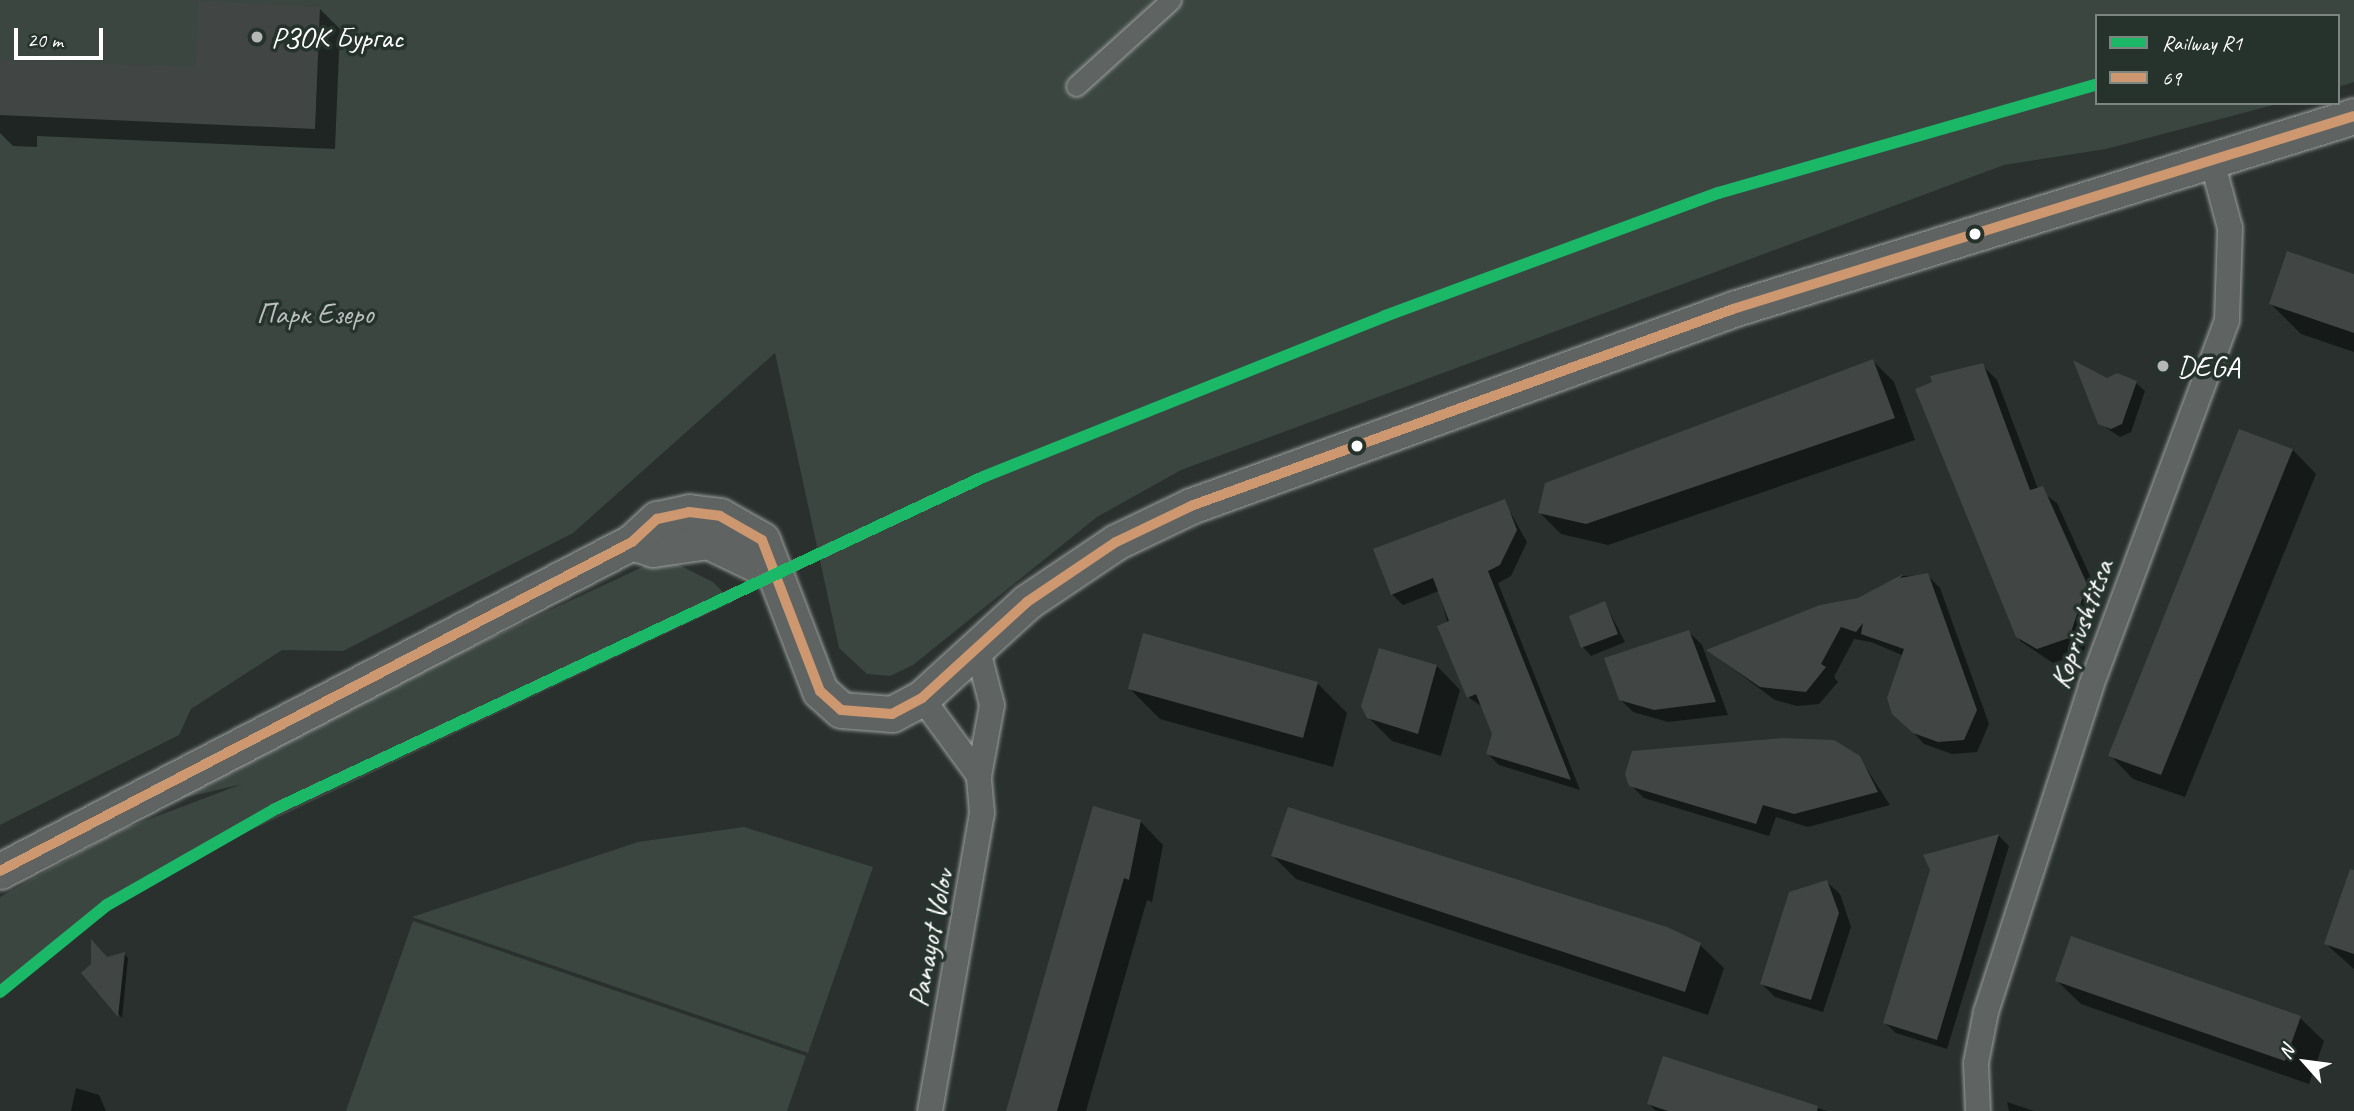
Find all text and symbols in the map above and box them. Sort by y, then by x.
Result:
scale bar [18,14,107,58]
legend [2095,14,2340,105]
place label: РЗОК Бургас [271,19,403,55]
text: 20 m [27,27,63,53]
marker: РЗОК Бургас [249,29,265,45]
text: Railway R1 [2162,30,2242,56]
text: 69 [2162,65,2181,91]
unlabelled marker [1968,227,1982,241]
park label: Парк Езеро [256,295,374,331]
place label: DEGA [2177,348,2240,384]
marker: DEGA [2155,358,2171,374]
unlabelled marker [1350,439,1364,453]
street label: Koprivshtitsa [2041,555,2121,693]
street label: Panayot Volov [899,866,961,1010]
north arrow [2270,1027,2340,1097]
text: N [2273,1041,2300,1063]

